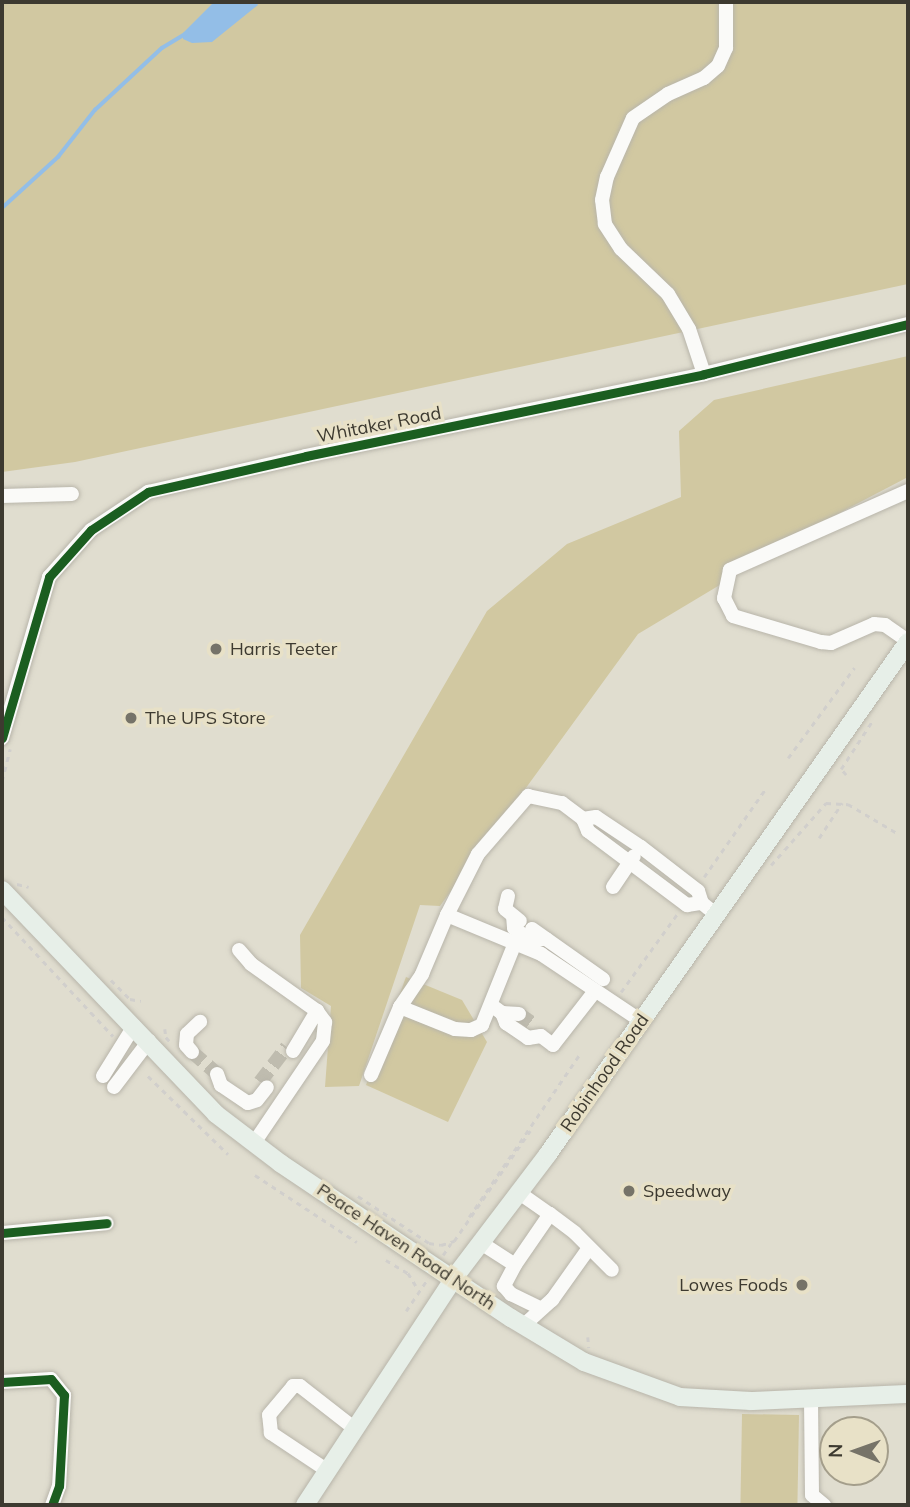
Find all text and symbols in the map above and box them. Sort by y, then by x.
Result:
street label: Whitaker Road [315,402,443,448]
place label: Harris Teeter [230,638,337,660]
marker: Harris Teeter [208,641,224,657]
place label: The UPS Store [145,707,266,729]
marker: The UPS Store [123,710,139,726]
street label: Robinhood Road [556,1010,654,1136]
street label: Peace Haven Road North [313,1179,499,1315]
place label: Speedway [643,1180,731,1202]
marker: Speedway [621,1183,637,1199]
place label: Lowes Foods [679,1274,788,1296]
marker: Lowes Foods [794,1277,810,1293]
north arrow [819,1416,889,1486]
text: N [823,1443,847,1458]

